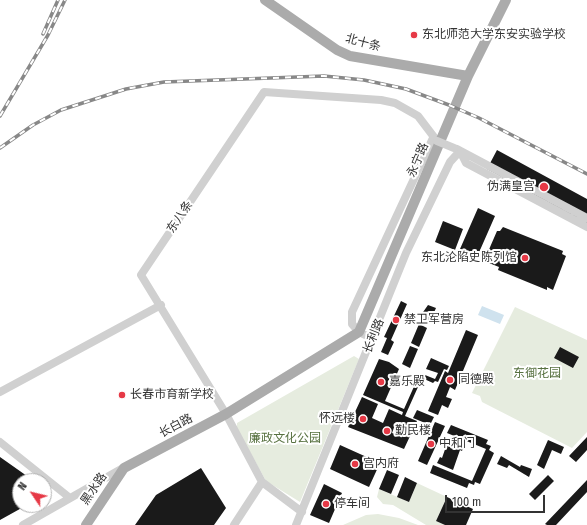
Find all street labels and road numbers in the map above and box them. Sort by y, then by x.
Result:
street label: 北十条 [344,31,382,55]
street label: 永宁路 [404,141,432,179]
street label: 东八条 [164,198,196,236]
street label: 长利路 [361,317,387,355]
street label: 长白路 [157,411,195,441]
street label: 黑水路 [78,470,110,508]

